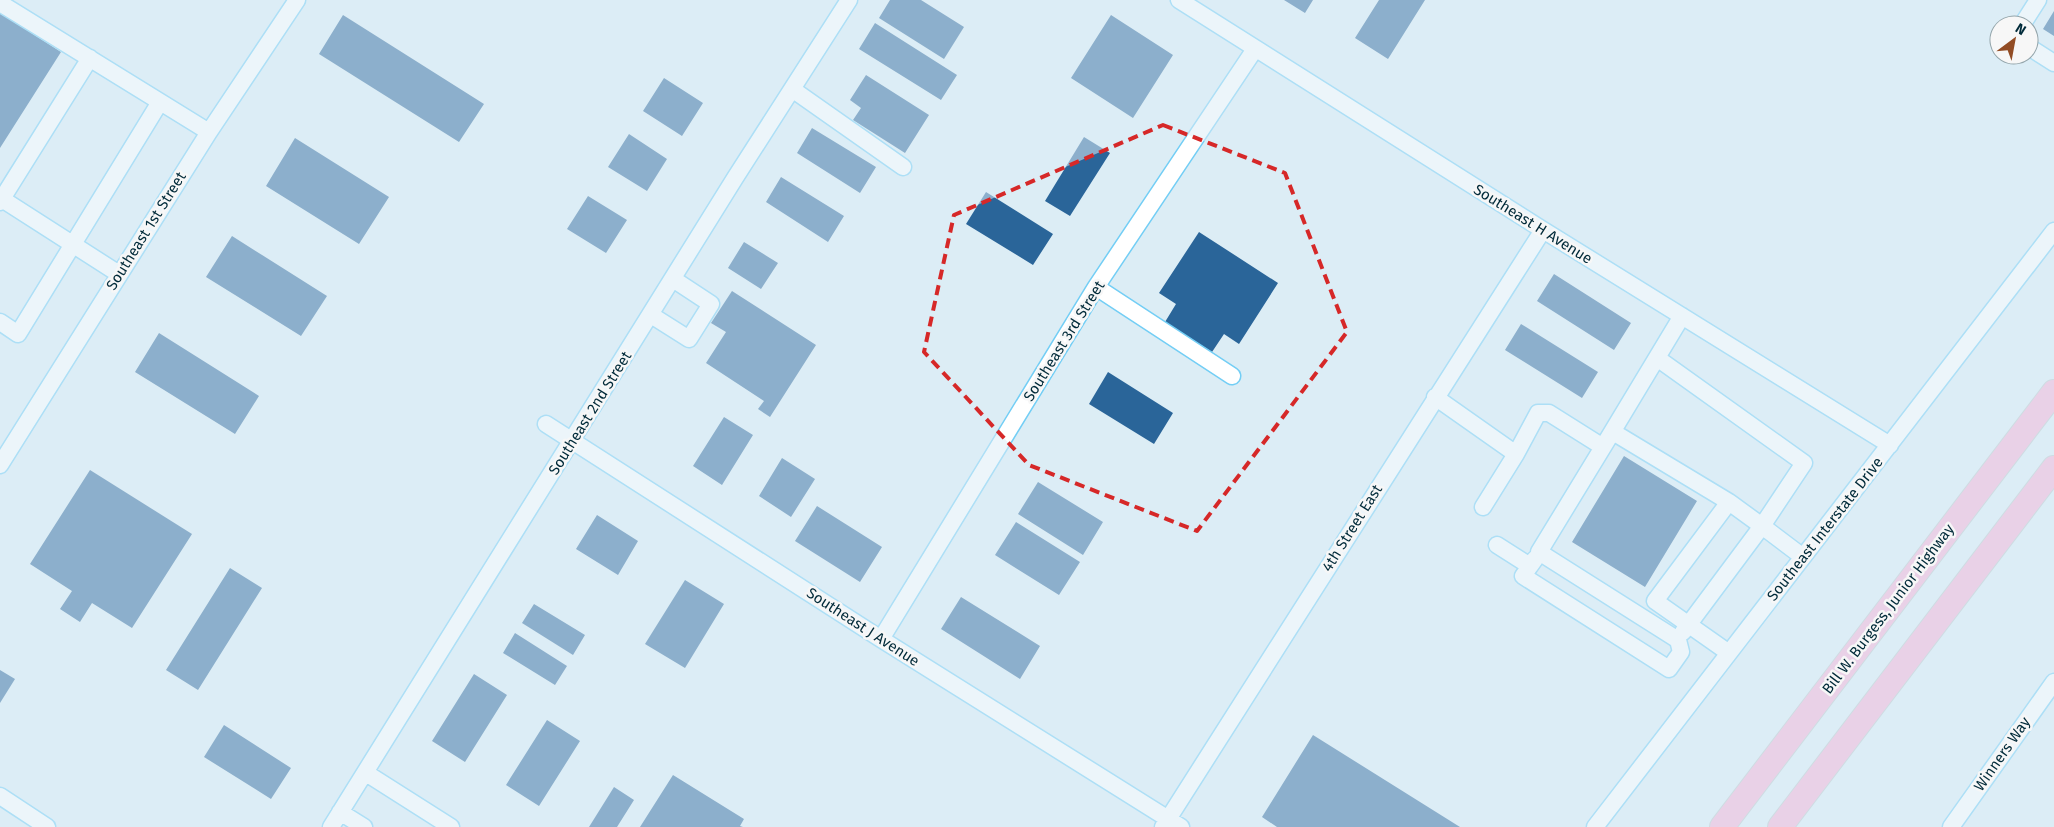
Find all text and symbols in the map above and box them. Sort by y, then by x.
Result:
north arrow [1989,15,2039,65]
text: N [2012,20,2029,39]
street label: Southeast 1st Street [102,168,190,293]
street label: Southeast H Avenue [1470,180,1596,268]
street label: Southeast 3rd Street [1020,277,1109,405]
street label: Southeast 2nd Street [545,347,636,478]
street label: Southeast Interstate Drive [1763,454,1887,604]
street label: 4th Street East [1318,481,1386,575]
street label: Bill W. Burgess, Junior Highway [1818,520,1958,697]
street label: Southeast J Avenue [803,584,923,670]
street label: Winners Way [1970,713,2034,794]

